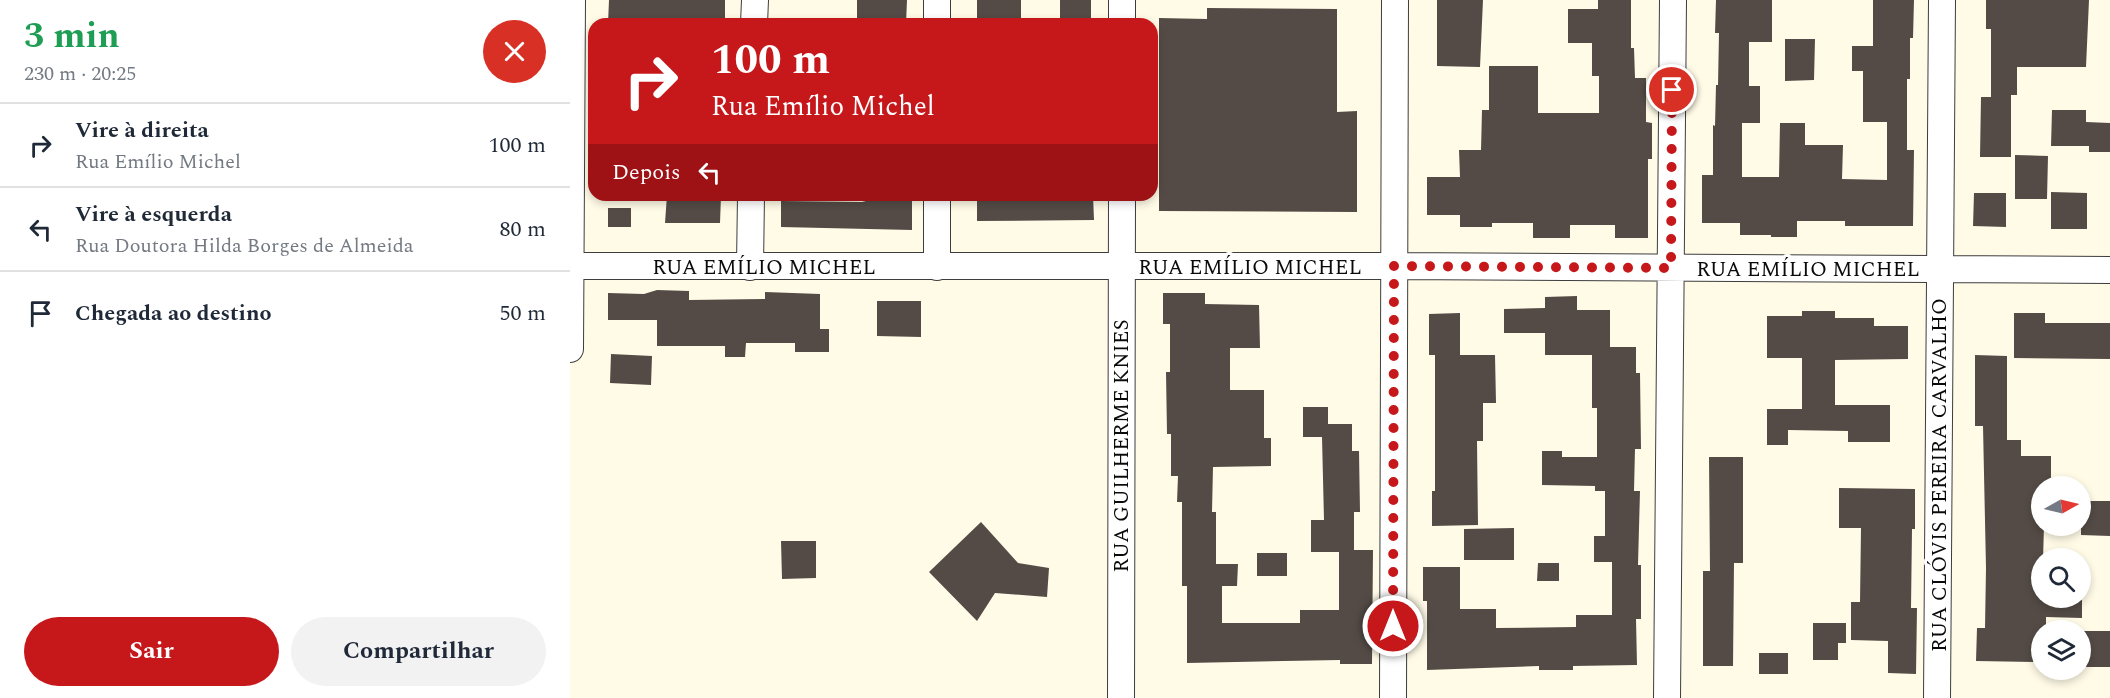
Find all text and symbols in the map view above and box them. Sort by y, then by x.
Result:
text: 3 min [24,9,120,64]
button: close [483,20,546,83]
text: 100 m [711,29,830,92]
icon: right [612,42,690,120]
text: 230 m · 20:25 [24,59,136,89]
pin [1646,64,1697,115]
icon: arrive [1655,73,1688,106]
text: Rua Emílio Michel [711,86,935,128]
text: Vire à direita [75,114,209,147]
icon: right [24,129,57,162]
text: 100 m [489,129,546,162]
text: Rua Emílio Michel [75,147,241,177]
text: Depois [612,156,681,189]
icon: left [693,156,726,189]
text: Vire à esquerda [75,198,232,231]
icon: left [24,213,57,246]
text: 80 m [500,213,546,246]
text: Rua Doutora Hilda Borges de Almeida [75,231,414,261]
street label: RUA EMÍLIO MICHEL [652,252,876,284]
street label: RUA EMÍLIO MICHEL [1138,252,1362,284]
street label: RUA EMÍLIO MICHEL [1696,254,1920,286]
icon: arrive [24,297,57,330]
text: Chegada ao destino [75,297,272,330]
text: 50 m [500,297,546,330]
street label: RUA CLÓVIS PEREIRA CARVALHO [1924,298,1956,652]
street label: RUA GUILHERME KNIES [1106,319,1138,573]
north arrow [2031,476,2091,536]
map controls [2031,476,2091,680]
button: search [2031,548,2091,608]
position arrow [1361,594,1425,658]
button: Sair [24,617,279,686]
button: Compartilhar [291,617,546,686]
button: layers [2031,620,2091,680]

